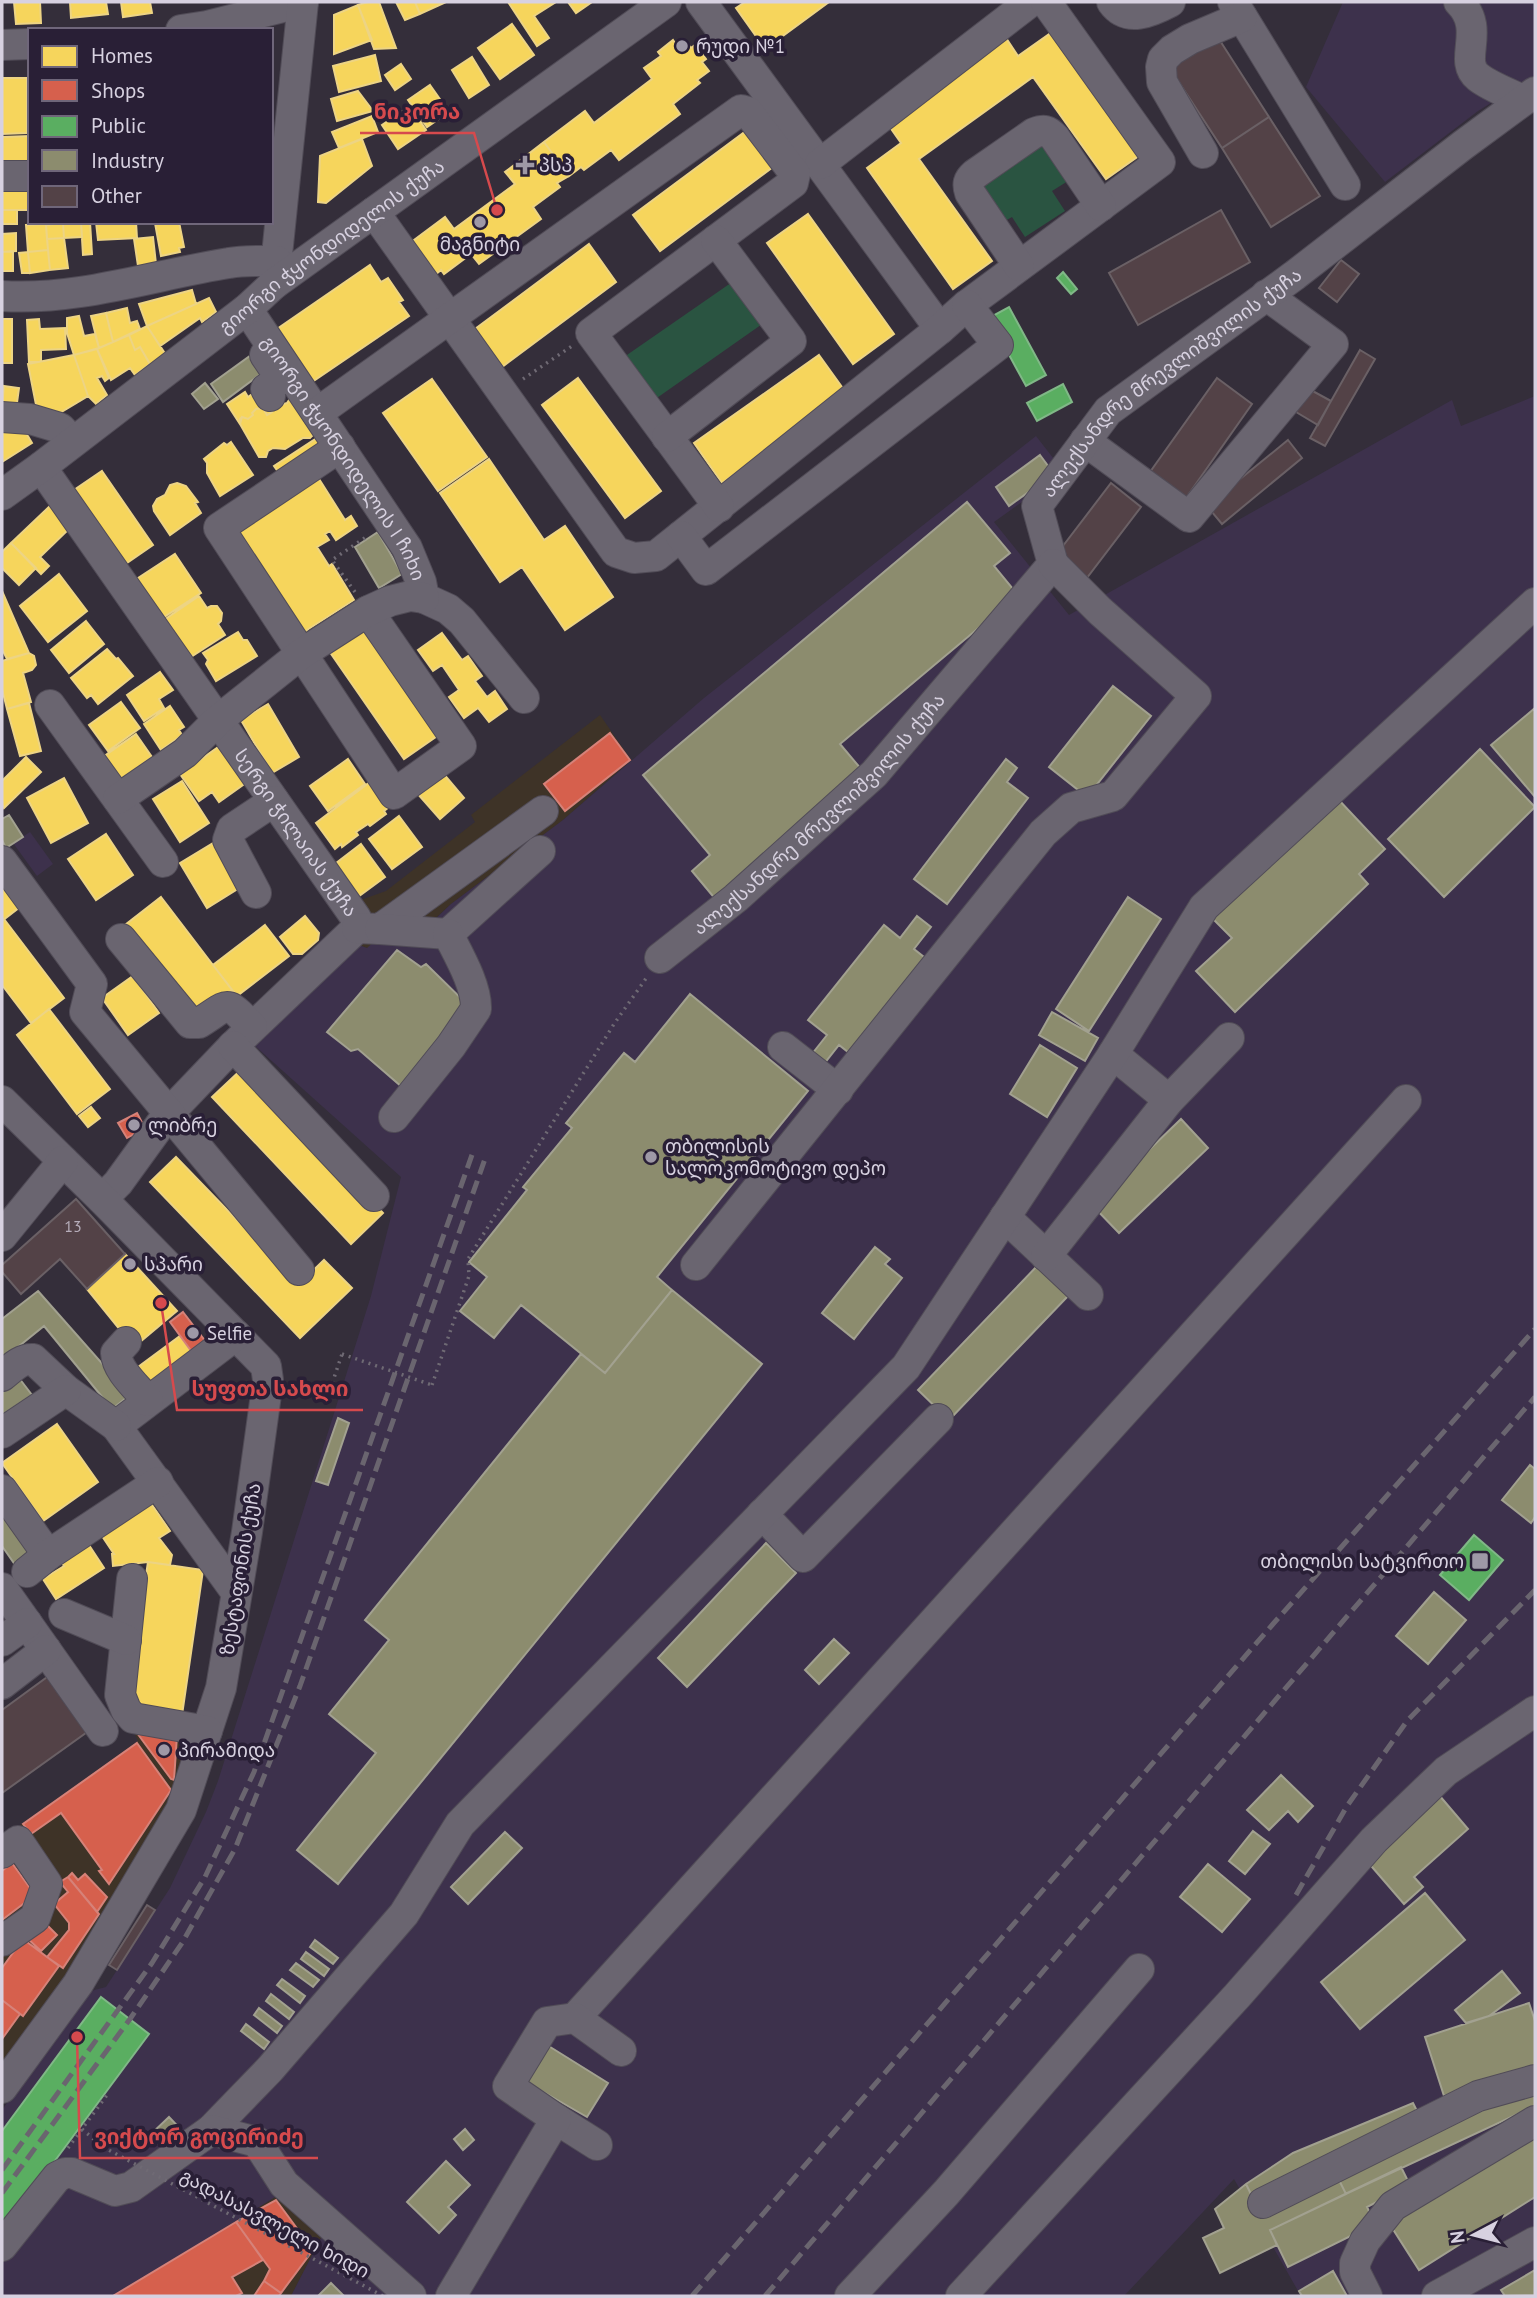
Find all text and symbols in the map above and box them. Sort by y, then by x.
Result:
legend [28,28,273,224]
place label: რუდი №1 [696,34,785,59]
marker: რუდი №1 [674,38,690,54]
text: Homes [91,42,153,69]
text: Shops [91,77,145,104]
callout: ნიკორა [360,91,474,133]
text: ნიკორა [374,98,460,125]
text: Public [91,112,146,139]
text: Industry [91,147,164,174]
place label: პსპ [539,153,572,177]
street label: გიორგი ჭყონდიდელის ქუჩა [214,154,449,339]
marker: პსპ [517,157,533,173]
text: Other [91,182,142,209]
marker: მაგნიტი [472,214,488,230]
place label: მაგნიტი [440,232,520,256]
street label: ალექსანდრე მრევლიშვილის ქუჩა [1036,262,1306,502]
street label: გიორგი ჭყონდიდელის I ჩიხი [256,331,431,584]
street label: ალექსანდრე მრევლიშვილის ქუჩა [688,688,950,940]
street label: სერგი ჭილაიას ქუჩა [229,744,363,921]
place label: ლიბრე [148,1113,217,1138]
marker: ლიბრე [126,1117,142,1133]
place label: თბილისის სალოკომოტივო დეპო [665,1134,886,1181]
marker: თბილისის სალოკომოტივო დეპო [643,1149,659,1165]
house number: 13 [64,1216,82,1236]
place label: სპარი [144,1252,203,1276]
marker: სპარი [122,1256,138,1272]
place label: Selfie [207,1321,252,1345]
marker: Selfie [185,1325,201,1341]
callout: სუფთა სახლი [177,1368,363,1410]
text: სუფთა სახლი [191,1375,349,1402]
street label: ზესტაფონის ქუჩა [215,1481,265,1657]
place label: თბილისი სატვირთო [1260,1549,1464,1574]
marker: თბილისი სატვირთო [1470,1551,1490,1571]
place label: პირამიდა [178,1738,275,1763]
marker: პირამიდა [156,1742,172,1758]
callout: ვიქტორ გოცირიძე [80,2116,318,2158]
text: ვიქტორ გოცირიძე [94,2123,304,2150]
street label: გადასასვლელი ხიდი [176,2163,374,2284]
north arrow [1439,2200,1509,2270]
text: N [1444,2229,1470,2245]

